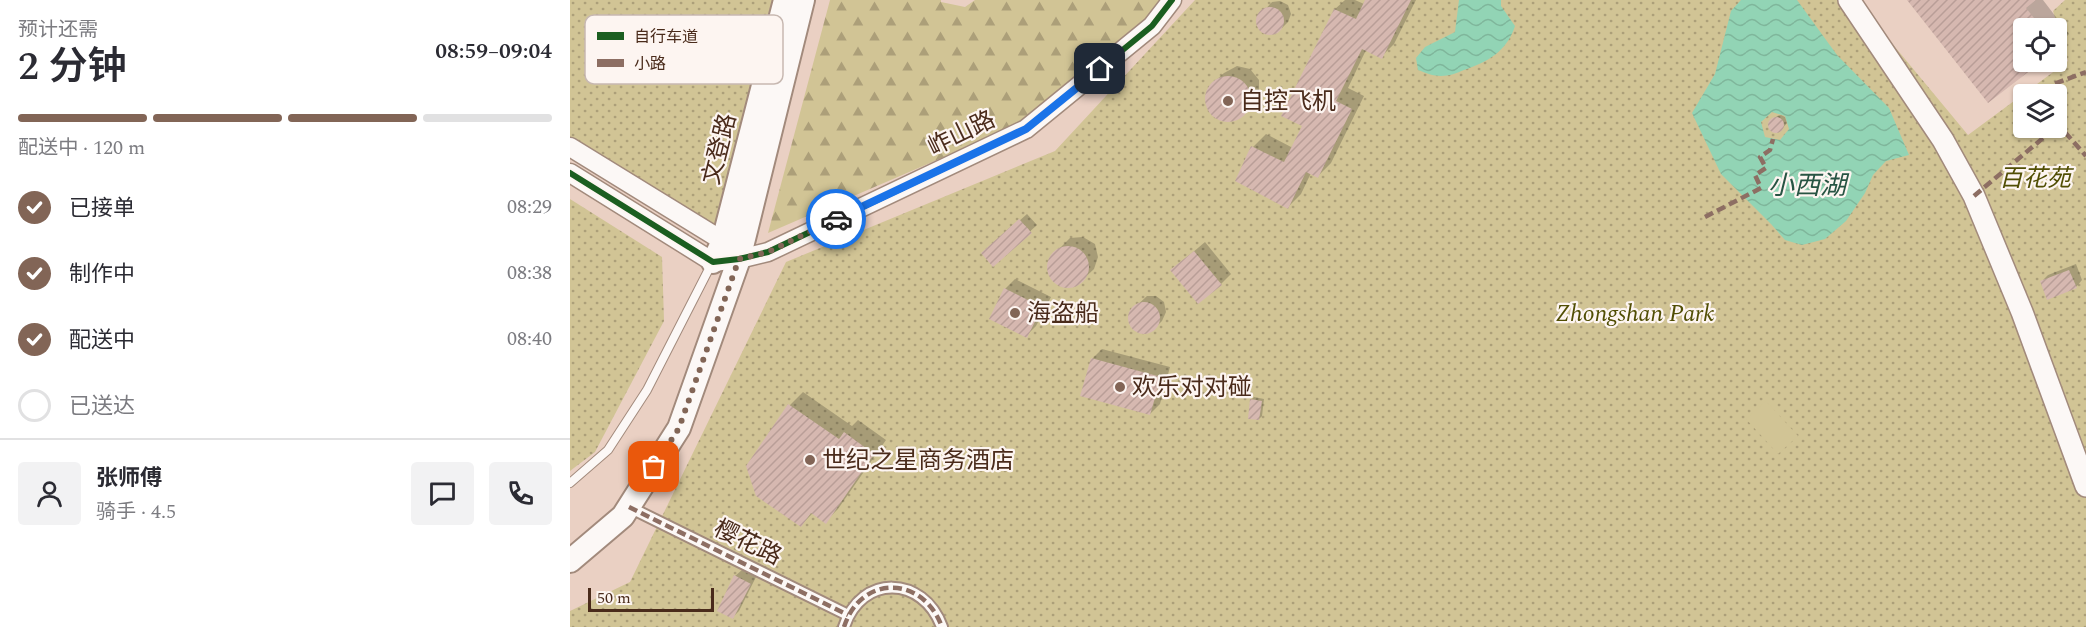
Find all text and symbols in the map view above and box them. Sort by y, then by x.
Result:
text: 预计还需 [18,15,98,45]
legend [585,15,783,84]
map controls [2013,18,2067,138]
button: locate [2013,18,2067,72]
text: 自行车道 [634,25,698,49]
text: 08:59–09:04 [435,35,552,68]
text: 2 分钟 [18,38,127,97]
pin [1074,43,1125,94]
text: 小路 [634,52,666,76]
icon: home [1083,52,1116,85]
place label: 自控飞机 [1240,84,1336,120]
button: layers [2013,84,2067,138]
marker: 自控飞机 [1221,94,1235,108]
street label: 岞山路 [921,102,1002,166]
street label: 文登路 [694,110,746,189]
text: 配送中 · 120 m [18,133,145,163]
park label: 百花苑 [1999,161,2075,197]
water label: 小西湖 [1768,166,1850,206]
courier [806,189,866,249]
icon: check [18,191,51,224]
text: 已接单 [69,192,135,225]
text: 08:29 [507,192,552,222]
icon: car [820,203,853,236]
icon: check [18,257,51,290]
text: 制作中 [69,258,135,291]
text: 08:38 [507,258,552,288]
place label: 海盗船 [1027,296,1099,332]
park label: Zhongshan Park [1555,296,1715,332]
marker: 海盗船 [1008,306,1022,320]
icon: check [18,323,51,356]
text: 配送中 [69,324,135,357]
text: 08:40 [507,324,552,354]
place label: 欢乐对对碰 [1132,370,1252,406]
marker: 欢乐对对碰 [1113,380,1127,394]
text: 已送达 [69,390,135,423]
pin [628,441,679,492]
place label: 世纪之星商务酒店 [822,443,1014,479]
icon: bag [637,450,670,483]
marker: 世纪之星商务酒店 [803,453,817,467]
button: person [18,462,81,525]
text: 张师傅 [96,462,162,495]
button: chat [411,462,474,525]
button: phone [489,462,552,525]
text: 骑手 · 4.5 [96,497,176,527]
street label: 樱花路 [707,511,788,575]
scale bar [588,585,714,612]
text: 50 m [597,586,631,610]

